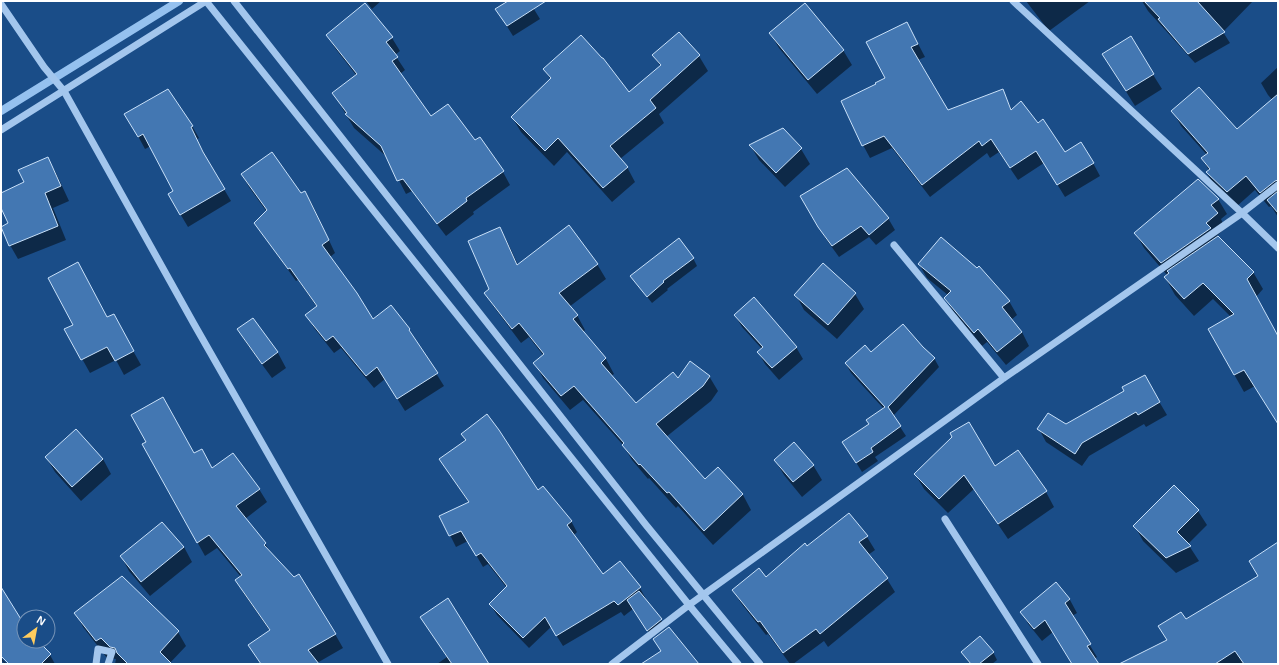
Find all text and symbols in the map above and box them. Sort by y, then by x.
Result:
north arrow [16,609,56,649]
text: N [35,613,48,628]

